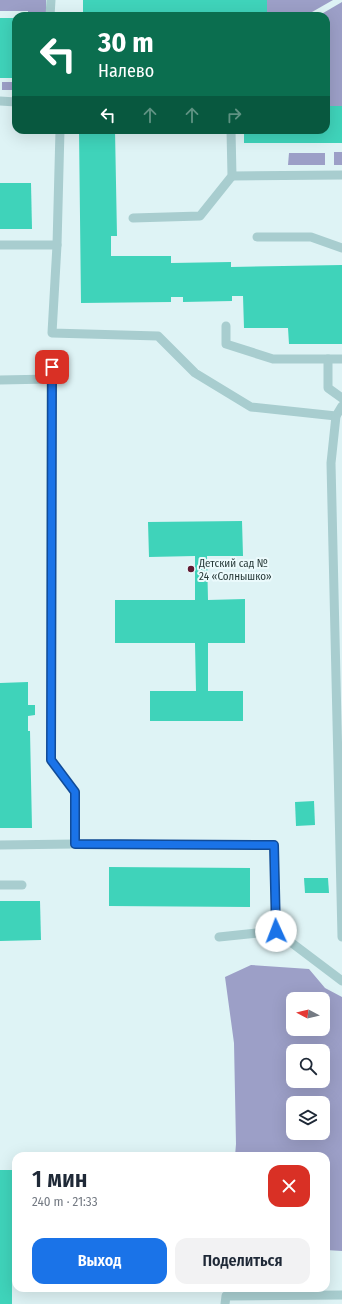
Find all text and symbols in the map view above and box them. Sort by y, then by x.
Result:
text: 30 m [98,26,154,59]
icon: left [32,28,84,80]
text: Налево [98,60,154,82]
icon: left [97,104,119,126]
icon: ahead [139,104,161,126]
icon: ahead [181,104,203,126]
icon: right [223,104,245,126]
pin [35,350,69,384]
icon: arrive [41,356,63,378]
place label: Детский сад № 24 «Солнышко» [198,557,272,583]
marker: Детский сад № 24 «Солнышко» [186,564,196,574]
position arrow [255,910,297,952]
north arrow [286,992,330,1036]
map controls [286,992,330,1140]
button: search [286,1044,330,1088]
button: layers [286,1096,330,1140]
text: 1 мин [32,1165,88,1193]
button: close [268,1165,310,1207]
text: 240 m · 21:33 [32,1194,98,1209]
button: Выход [32,1238,167,1284]
button: Поделиться [175,1238,310,1284]

